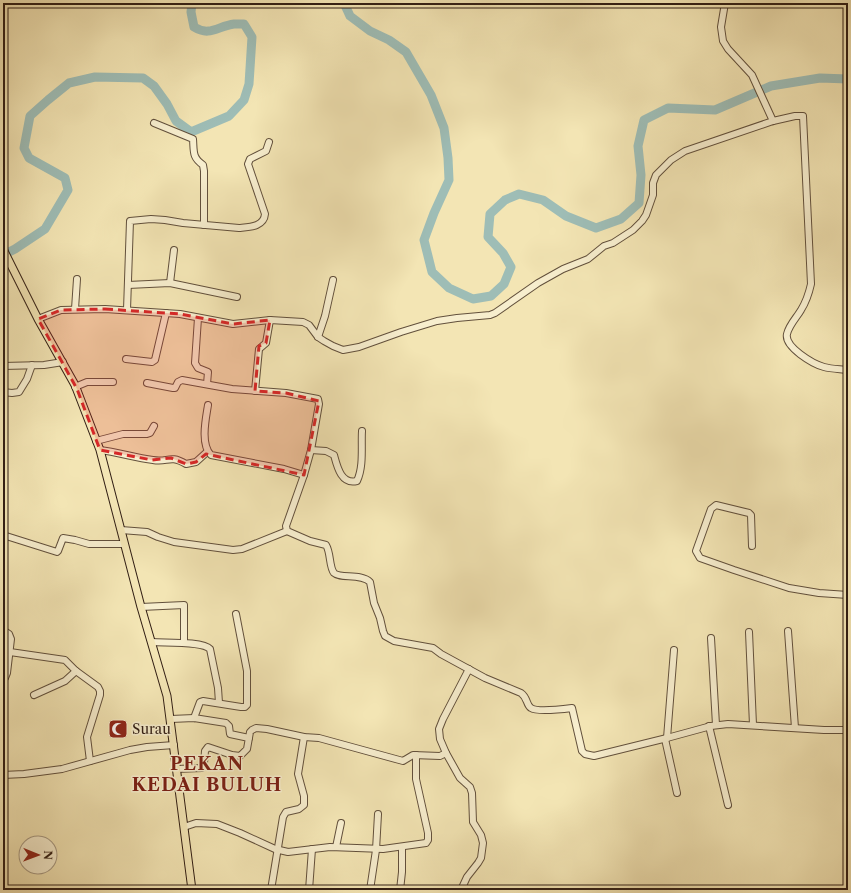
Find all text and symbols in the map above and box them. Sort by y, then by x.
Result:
mosque icon: Surau [107,718,129,740]
place label: Surau [132,720,171,738]
district label: PEKAN KEDAI BULUH [132,753,282,796]
north arrow [18,835,58,875]
text: N [41,850,55,861]

